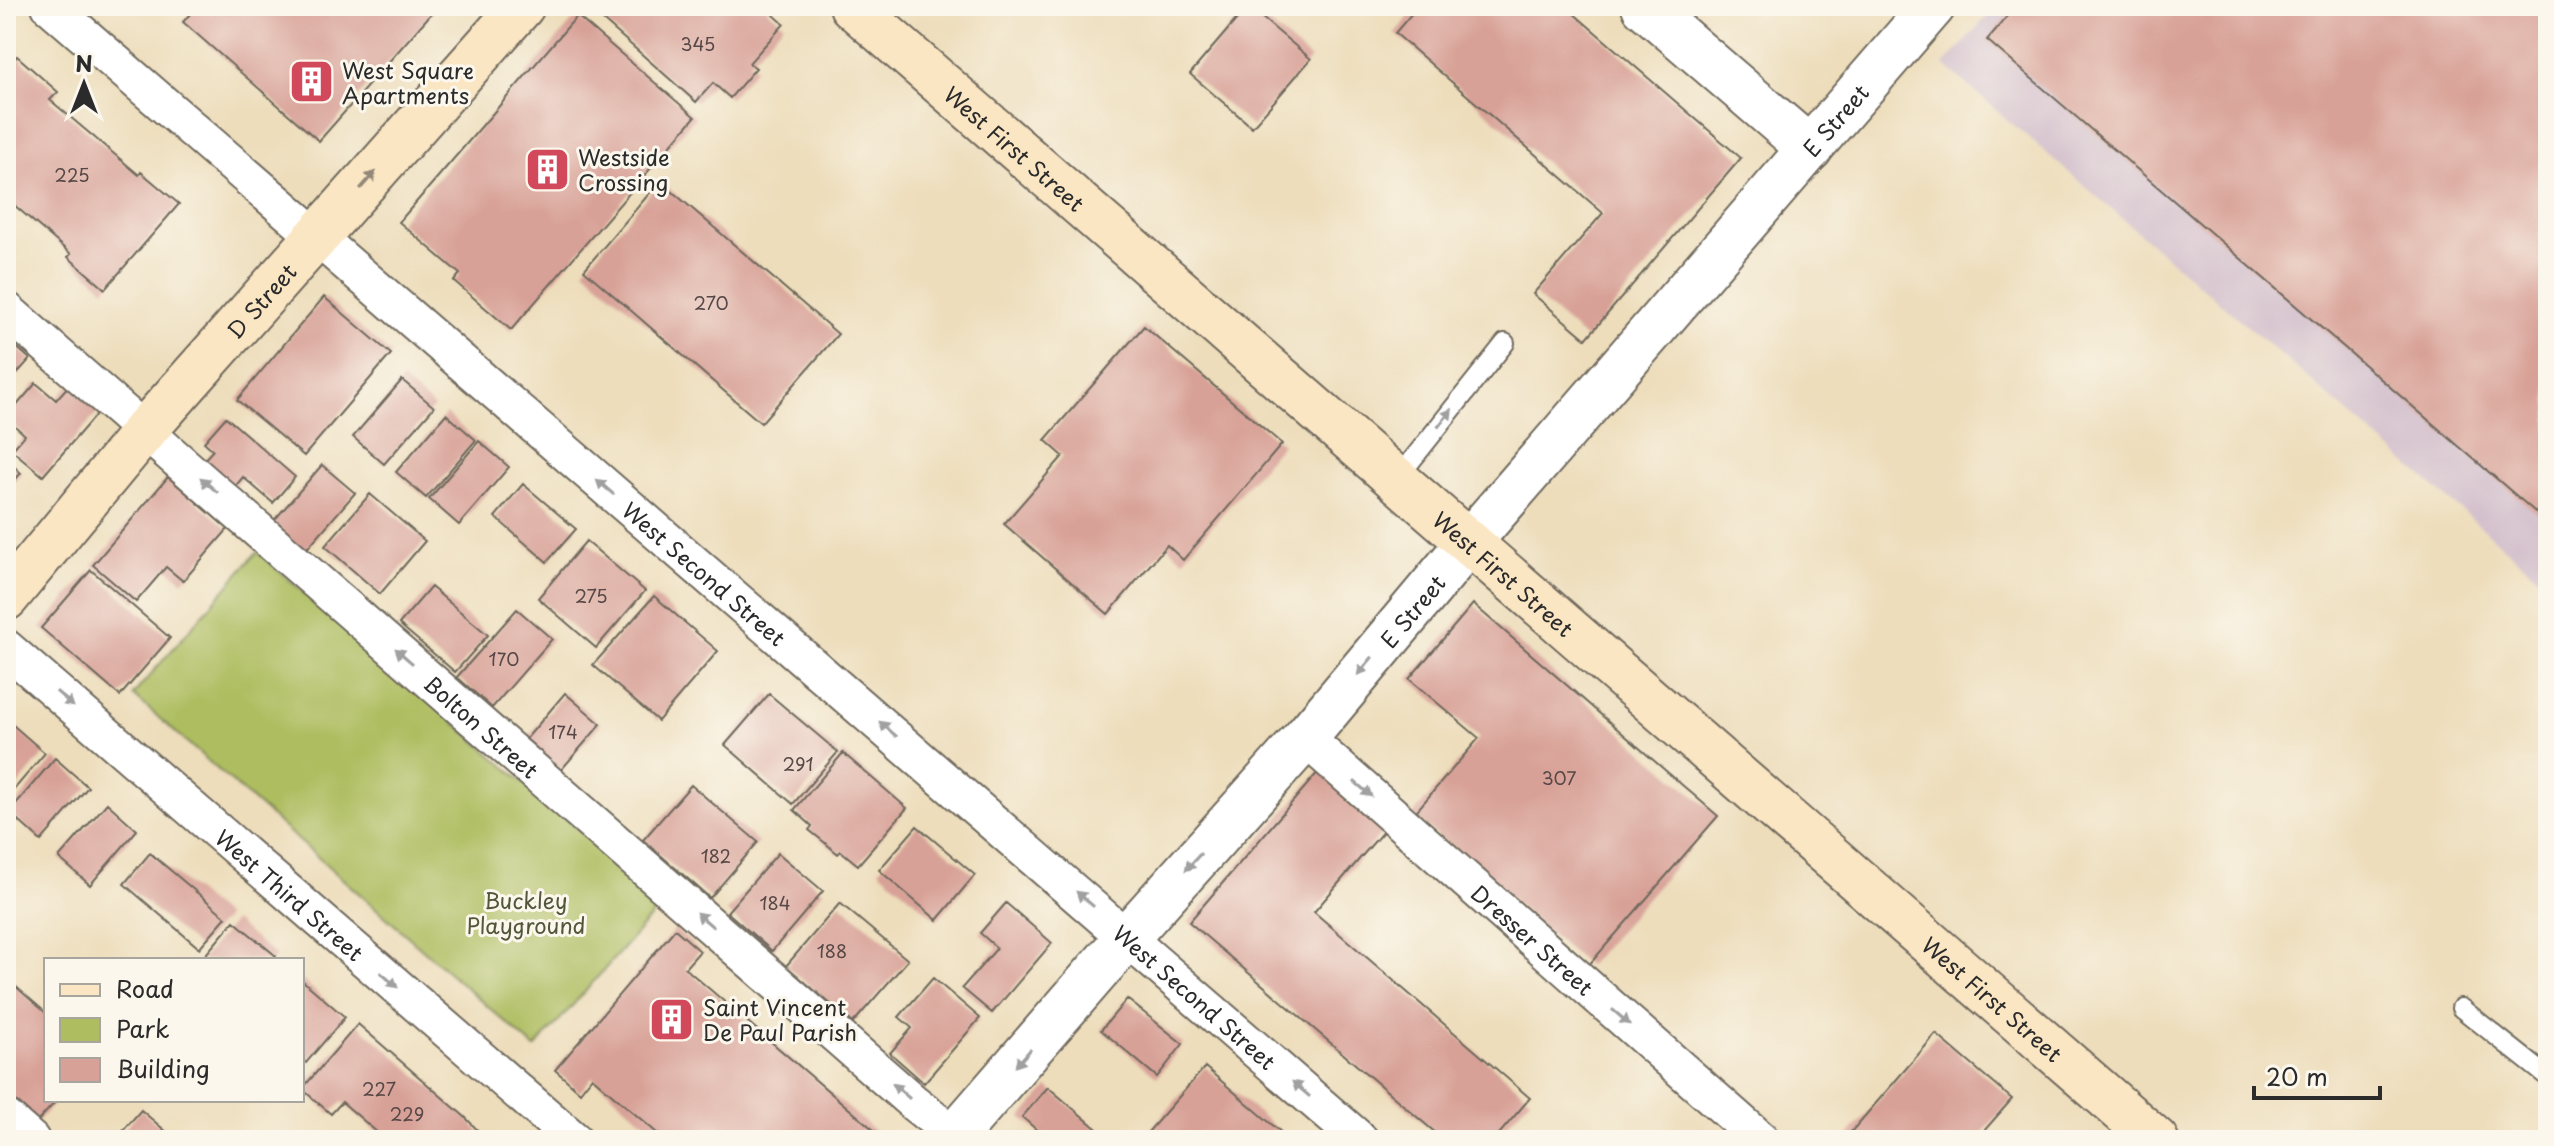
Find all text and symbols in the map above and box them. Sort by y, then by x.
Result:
house number: 345 [681,30,715,57]
north arrow [44,44,124,124]
text: N [75,46,93,79]
place label: West Square Apartments [342,53,474,111]
building icon: West Square Apartments [287,58,335,106]
street label: E Street [1794,76,1875,163]
street label: West First Street [937,77,1093,218]
place label: Westside Crossing [578,140,670,198]
building icon: Westside Crossing [523,145,571,193]
house number: 225 [54,161,90,188]
one-way arrow [359,171,376,191]
street label: D Street [218,255,303,345]
house number: 270 [693,289,729,316]
one-way arrow [1436,408,1452,428]
one-way arrow [199,477,219,494]
one-way arrow [596,479,616,496]
street label: West Second Street [616,493,794,653]
street label: West First Street [1426,502,1582,643]
street label: E Street [1371,567,1452,654]
house number: 275 [574,582,608,609]
house number: 170 [489,645,519,672]
one-way arrow [395,648,415,665]
one-way arrow [1357,656,1374,676]
street label: Bolton Street [417,666,547,785]
one-way arrow [55,690,75,708]
house number: 174 [548,718,578,745]
one-way arrow [878,721,898,738]
house number: 291 [782,750,814,777]
house number: 307 [1542,764,1576,791]
one-way arrow [1354,780,1373,798]
street label: West Third Street [209,820,372,968]
house number: 182 [701,842,731,869]
one-way arrow [1185,852,1203,871]
street label: Dresser Street [1465,876,1602,1002]
park label: Buckley Playground [466,883,586,941]
house number: 184 [759,889,791,916]
one-way arrow [1075,891,1095,908]
one-way arrow [696,911,715,929]
street label: West Second Street [1107,916,1284,1077]
street label: West First Street [1915,928,2071,1069]
house number: 188 [817,937,847,964]
legend [44,958,304,1102]
text: Road [116,970,174,1006]
one-way arrow [379,970,398,988]
place label: Saint Vincent De Paul Parish [703,990,857,1048]
building icon: Saint Vincent De Paul Parish [648,995,696,1043]
one-way arrow [1611,1008,1631,1025]
text: Park [116,1010,170,1046]
one-way arrow [1014,1048,1032,1067]
text: Building [116,1050,210,1086]
scale bar [2254,1050,2380,1100]
text: 20 m [2266,1058,2328,1094]
house number: 227 [362,1075,396,1102]
one-way arrow [1292,1080,1311,1098]
one-way arrow [891,1083,911,1100]
house number: 229 [390,1100,424,1127]

